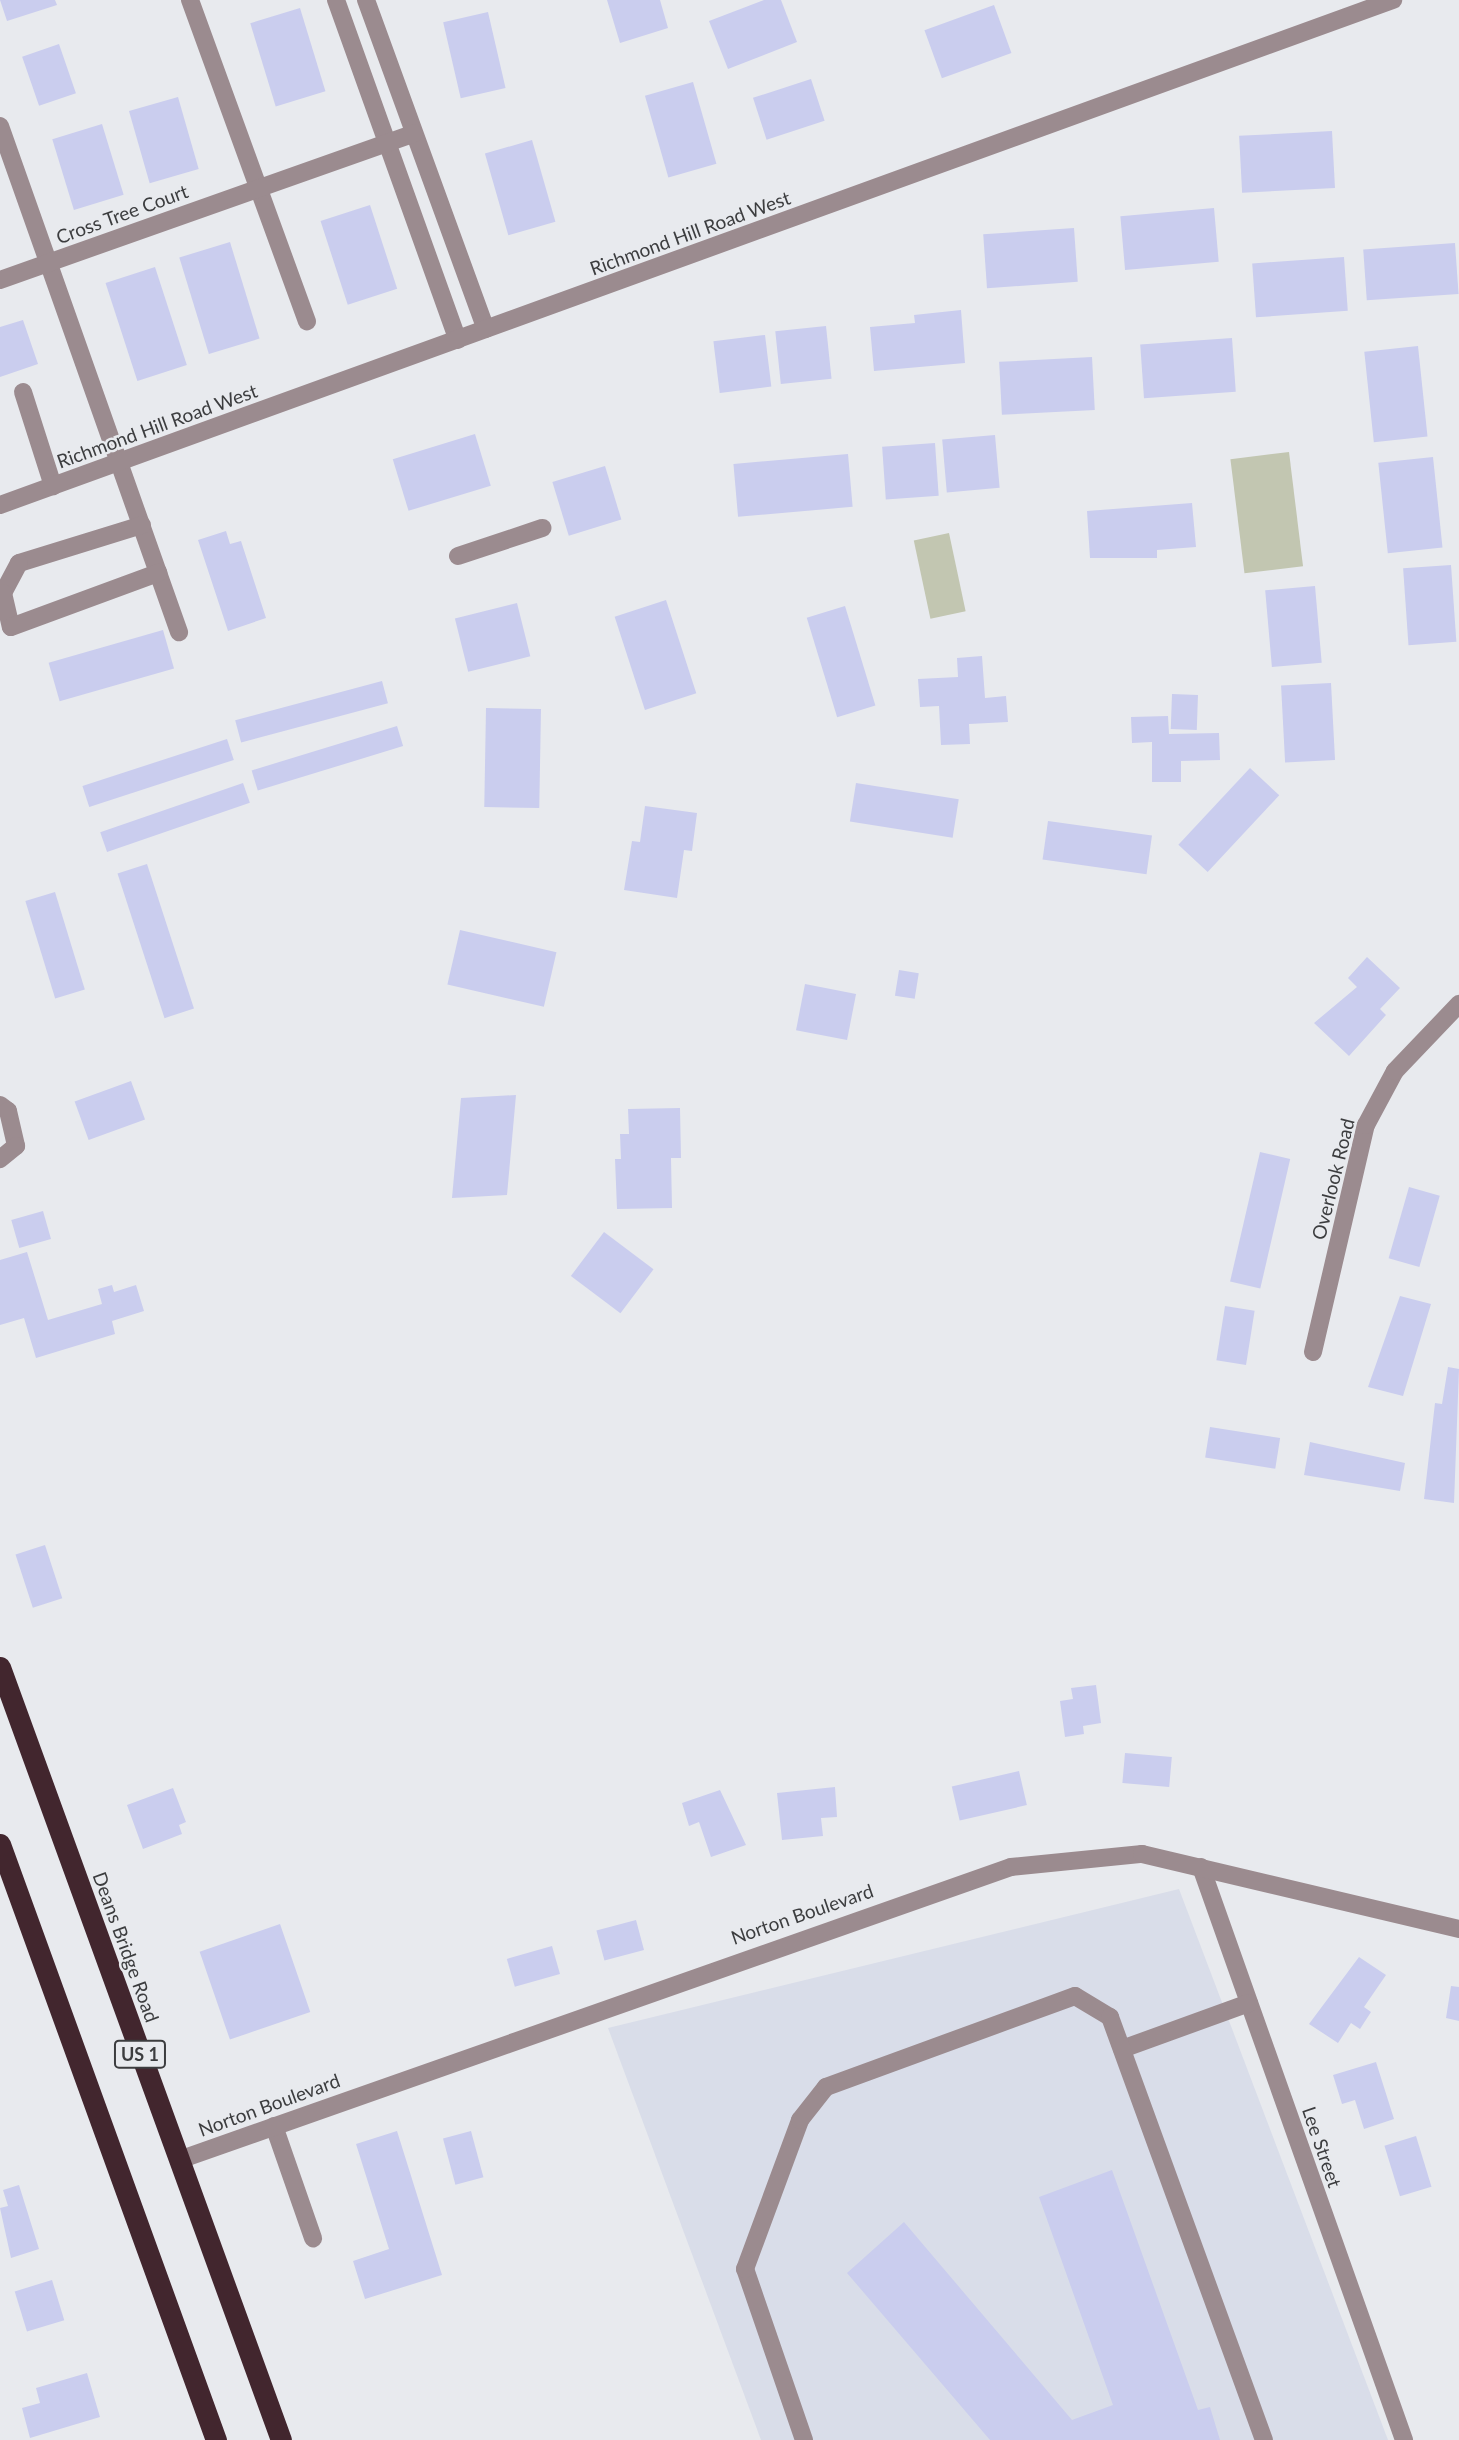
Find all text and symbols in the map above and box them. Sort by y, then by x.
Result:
street label: Cross Tree Court [53,179,191,249]
street label: Richmond Hill Road West [587,186,793,280]
street label: Richmond Hill Road West [54,379,260,473]
street label: Overlook Road [1307,1116,1359,1242]
street label: Deans Bridge Road [88,1869,164,2025]
street label: Norton Boulevard [728,1879,876,1949]
road number: US 1 [114,2040,166,2068]
street label: Norton Boulevard [195,2069,343,2141]
street label: Lee Street [1298,2104,1346,2190]

